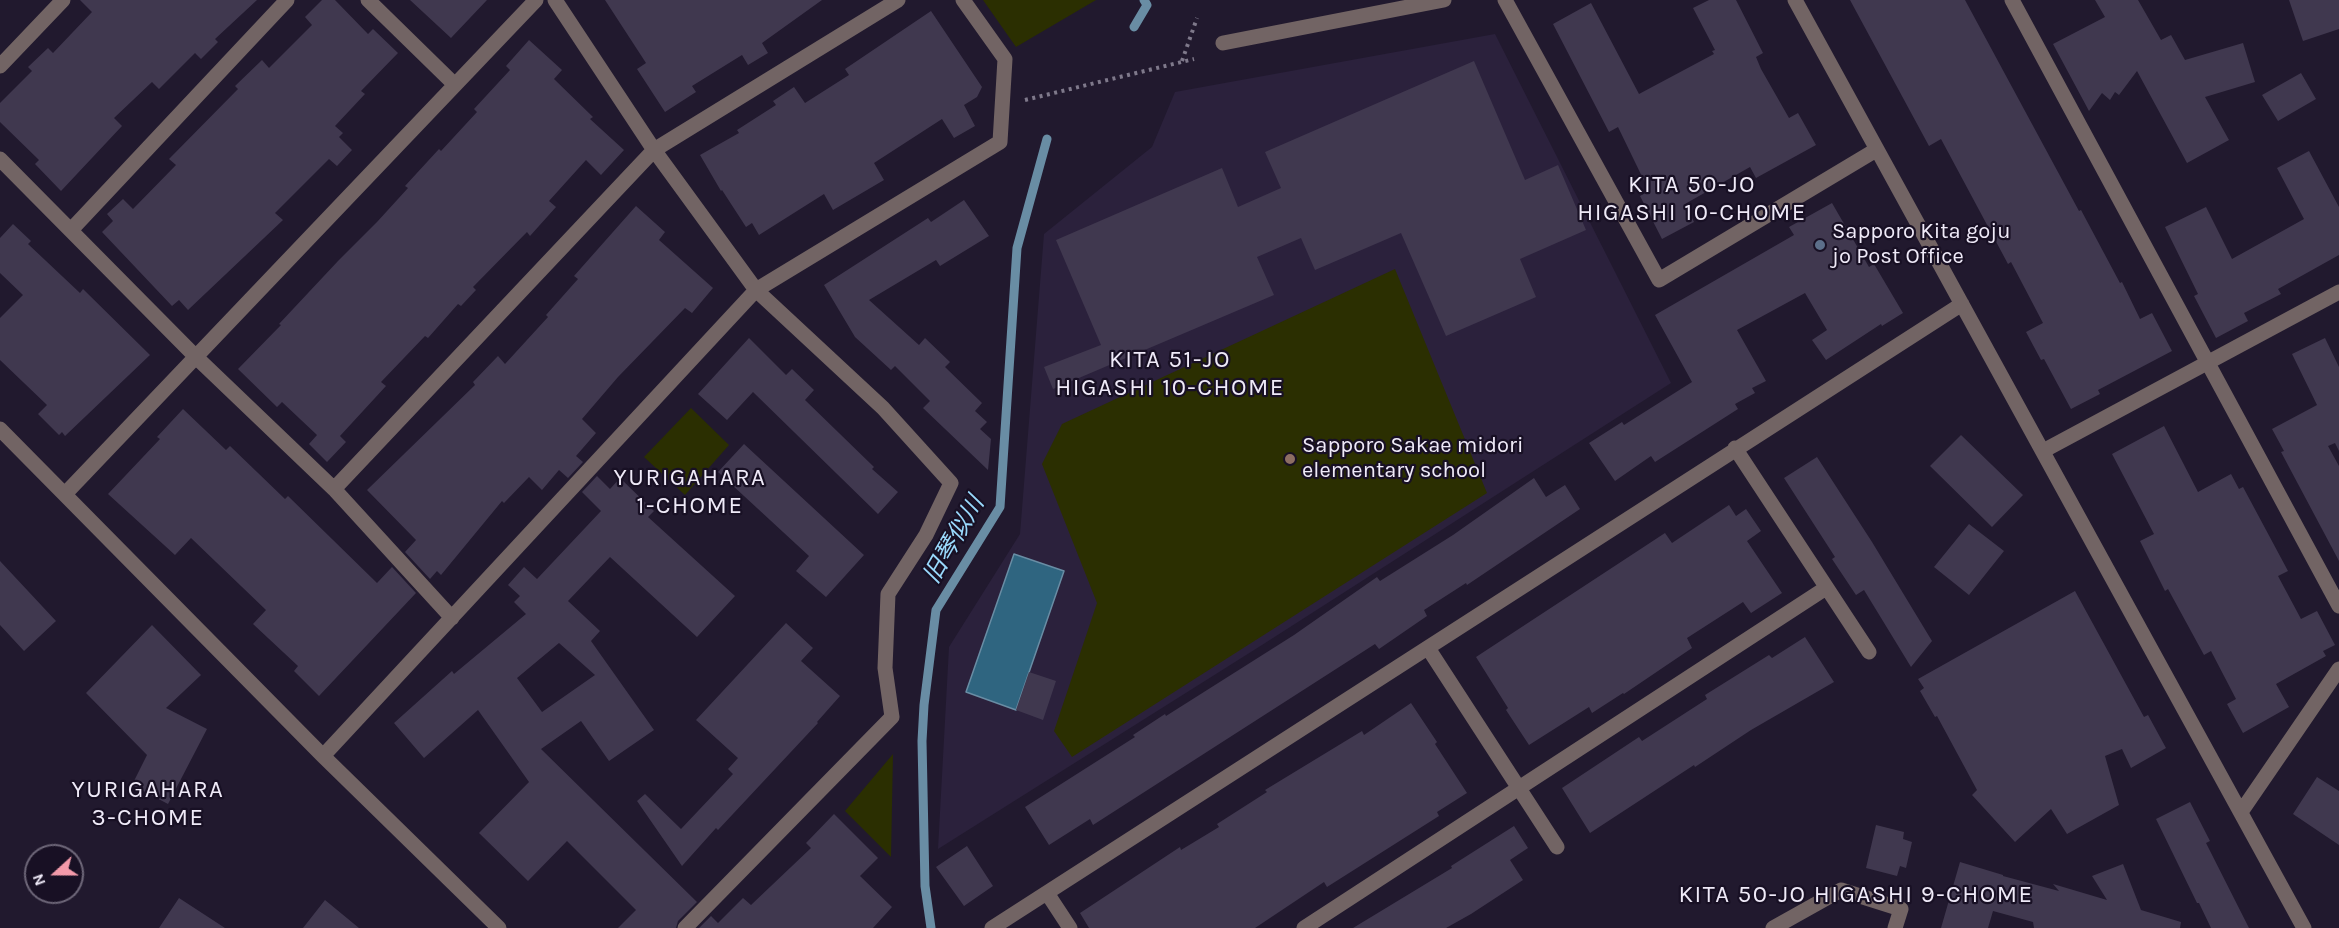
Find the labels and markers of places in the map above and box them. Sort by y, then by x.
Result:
place label: Sapporo Kita goju jo Post Office [1832,219,2011,270]
marker: Sapporo Kita goju jo Post Office [1813,238,1827,252]
place label: Sapporo Sakae midori elementary school [1302,433,1523,484]
marker: Sapporo Sakae midori elementary school [1283,452,1297,466]

